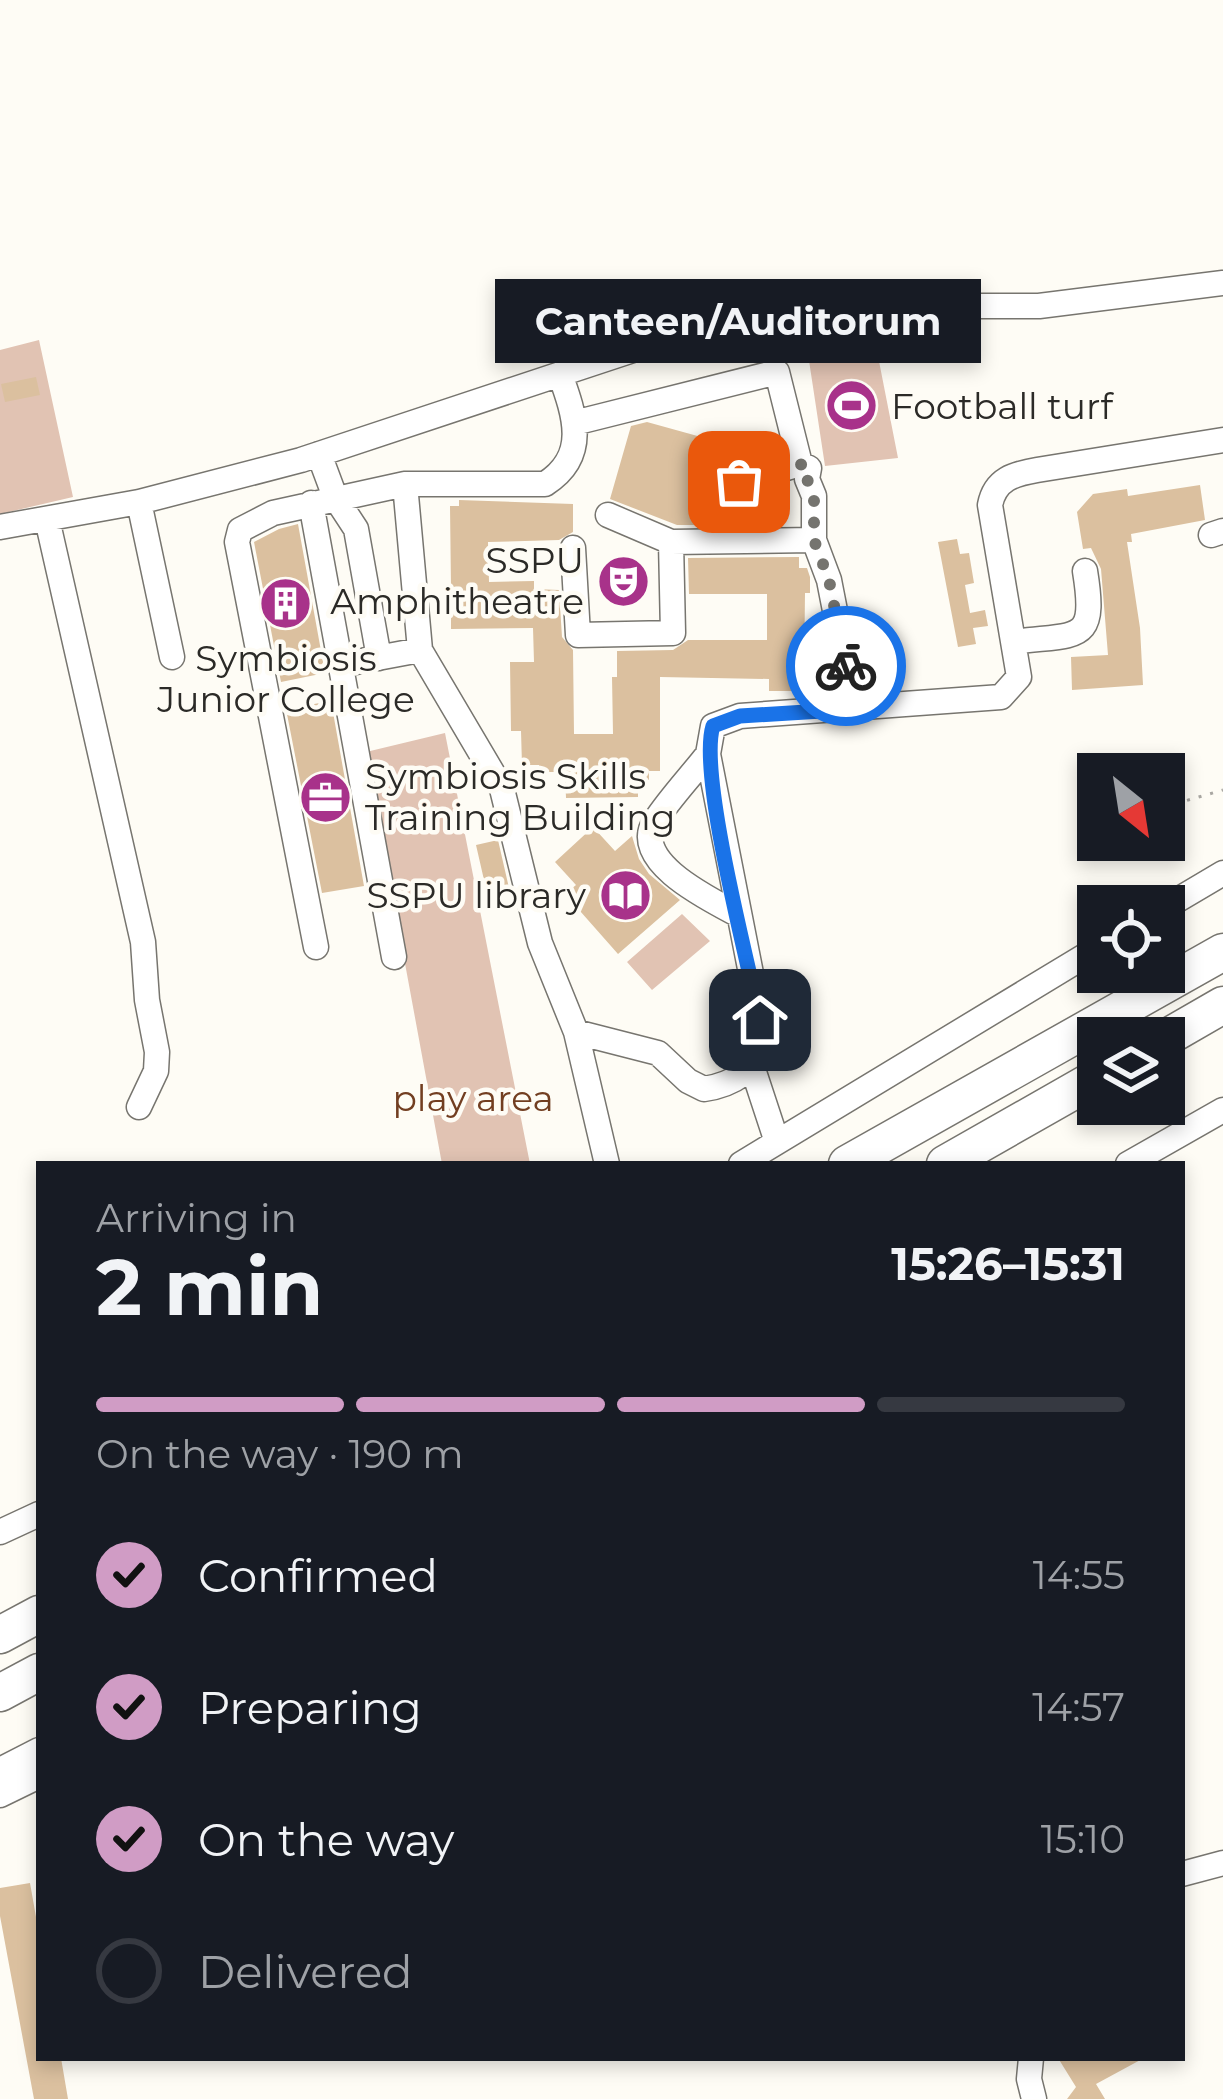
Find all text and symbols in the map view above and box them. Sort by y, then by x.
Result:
callout: Canteen/Auditorum [496,278,982,362]
text: Canteen/Auditorum [535,297,941,345]
sports icon: Football turf [824,378,880,434]
place label: Football turf [891,384,1114,428]
pin [688,431,790,533]
icon: bag [706,449,772,515]
place label: SSPU Amphitheatre [330,538,584,623]
theatre icon: SSPU Amphitheatre [595,553,651,609]
building icon: Symbiosis Junior College [258,575,314,631]
courier [786,606,906,726]
icon: bike [813,633,879,699]
place label: Symbiosis Junior College [156,636,415,721]
north arrow [1077,753,1185,861]
map controls [1077,753,1185,1125]
place label: Symbiosis Skills Training Building [365,754,675,839]
office icon: Symbiosis Skills Training Building [298,769,354,825]
library icon: SSPU library [597,867,653,923]
place label: SSPU library [366,873,586,917]
button: locate [1077,885,1185,993]
pin [709,969,811,1071]
icon: home [727,987,793,1053]
button: layers [1077,1017,1185,1125]
park label: play area [392,1076,554,1120]
text: Arriving in [96,1194,297,1242]
text: 15:26–15:31 [891,1236,1125,1291]
text: 2 min [96,1239,323,1335]
text: On the way · 190 m [96,1430,464,1478]
icon: check [96,1542,162,1608]
text: Confirmed [198,1548,438,1603]
text: 14:55 [1033,1551,1125,1599]
icon: check [96,1674,162,1740]
text: Preparing [198,1680,422,1735]
text: 14:57 [1032,1683,1125,1731]
icon: check [96,1806,162,1872]
text: On the way [198,1812,454,1867]
text: 15:10 [1041,1815,1125,1863]
text: Delivered [198,1944,413,1999]

